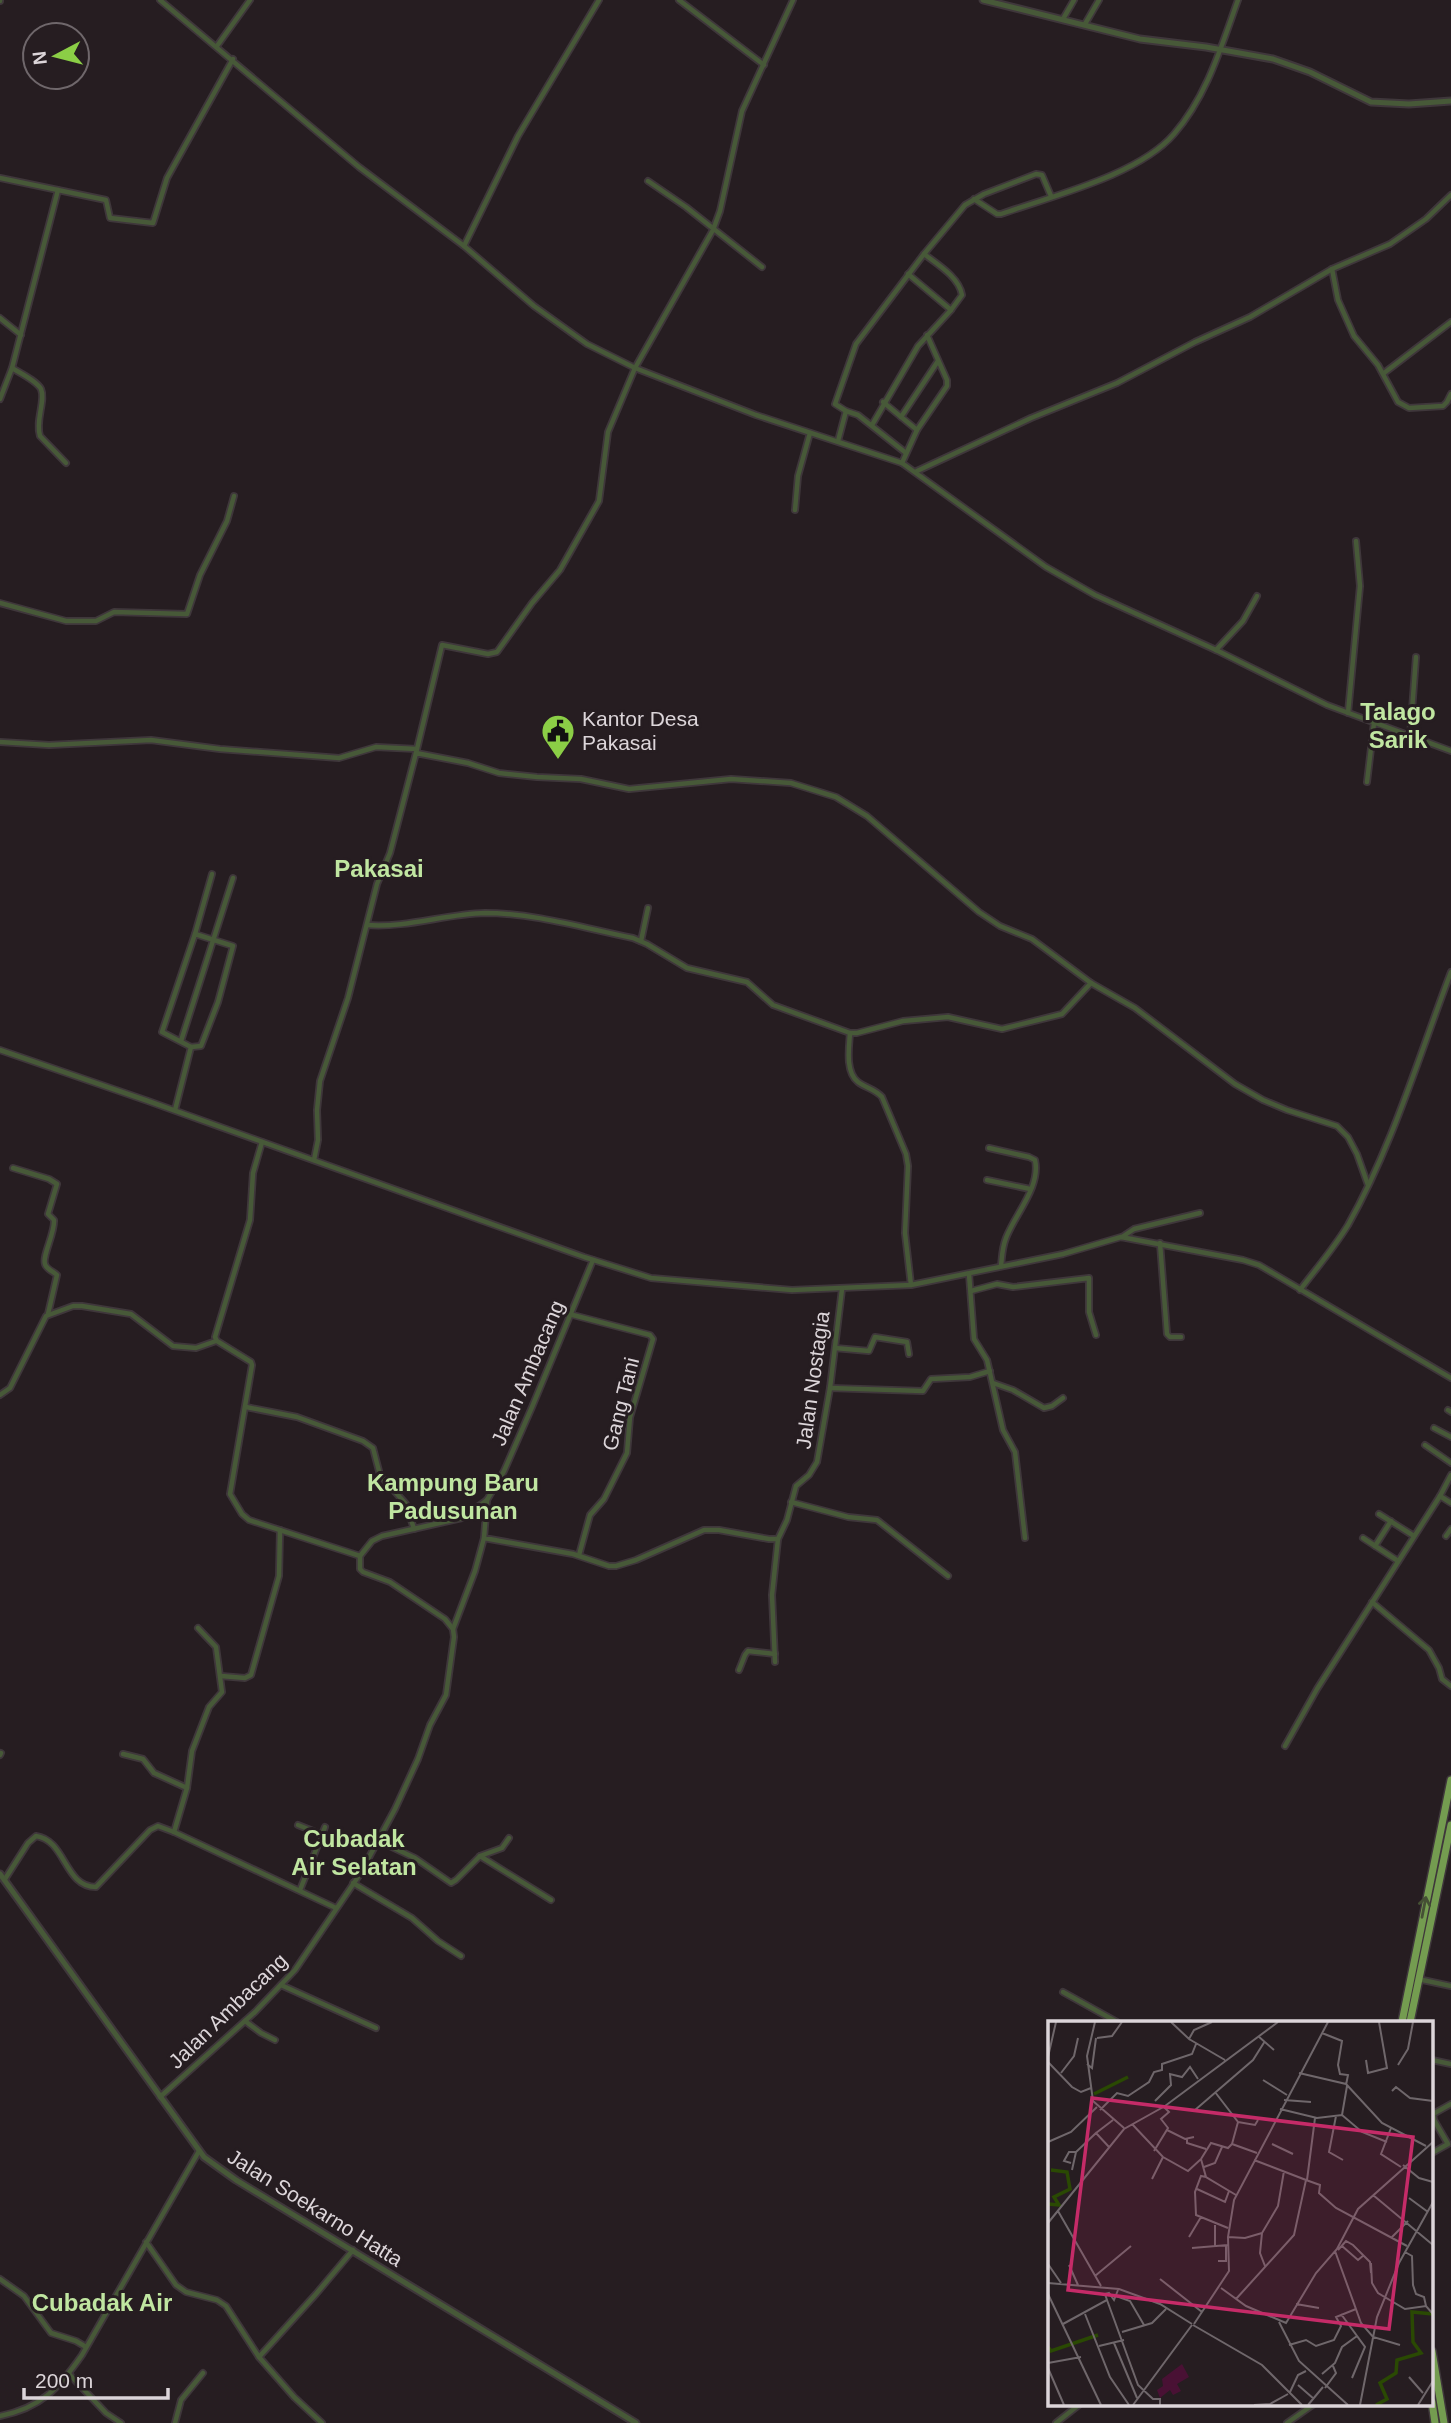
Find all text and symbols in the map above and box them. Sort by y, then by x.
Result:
north arrow [21,21,91,91]
text: N [28,50,51,66]
district label: Talago Sarik [1360,698,1436,753]
place label: Kantor Desa Pakasai [582,707,699,754]
public building icon: Kantor Desa Pakasai [539,712,577,761]
district label: Pakasai [334,855,424,882]
street label: Jalan Ambacang [487,1297,568,1449]
street label: Jalan Nostagia [791,1309,834,1450]
street label: Gang Tani [598,1355,643,1453]
district label: Kampung Baru Padusunan [367,1469,539,1524]
district label: Cubadak Air Selatan [291,1825,417,1880]
one-way arrow [1418,1896,1432,1919]
street label: Jalan Ambacang [164,1948,291,2073]
inset map [1048,2021,1434,2406]
street label: Jalan Soekarno Hatta [224,2144,407,2271]
district label: Cubadak Air [32,2289,172,2316]
scale bar [24,2356,168,2400]
text: 200 m [35,2369,93,2392]

